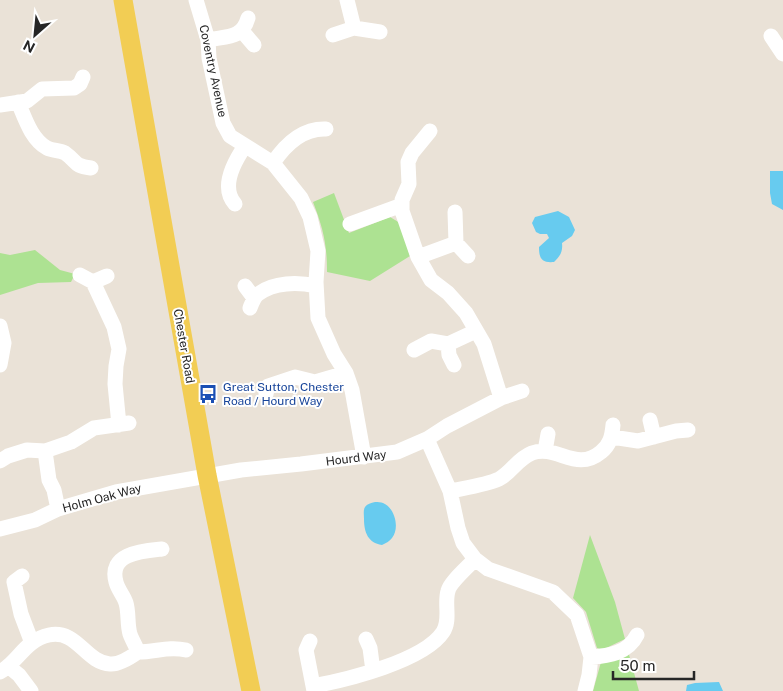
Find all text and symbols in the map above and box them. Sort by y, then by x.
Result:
north arrow [10,10,60,60]
street label: Coventry Avenue [196,23,230,119]
text: N [21,37,38,56]
street label: Chester Road [171,308,197,384]
place label: Great Sutton, Chester Road / Hourd Way [223,380,344,408]
bus stop icon: Great Sutton, Chester Road / Hourd Way [197,383,219,405]
street label: Hourd Way [325,447,388,469]
street label: Holm Oak Way [61,481,144,515]
scale bar [613,648,694,680]
text: 50 m [620,657,655,674]

